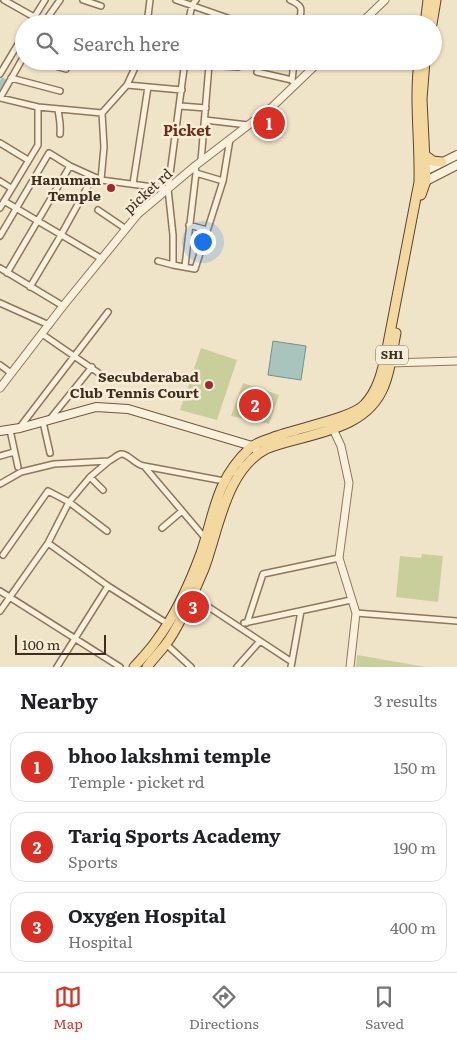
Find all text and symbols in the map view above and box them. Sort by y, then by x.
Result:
search box [15,15,442,70]
icon: search [33,29,61,57]
text: Search here [73,29,180,57]
pin: 1 [253,104,285,142]
district label: Picket [163,118,211,141]
street label: picket rd [119,163,176,217]
place label: Hanuman Temple [31,169,101,205]
marker: Hanuman Temple [105,182,117,194]
your location [190,229,216,255]
road number: SH1 [376,346,408,364]
place label: Secubderabad Club Tennis Court [70,366,200,402]
marker: Secubderabad Club Tennis Court [203,379,215,391]
pin: 2 [239,386,271,424]
pin: 3 [177,588,209,626]
scale bar [15,632,106,655]
text: 100 m [22,634,60,654]
text: Nearby [20,684,98,715]
text: 3 results [374,688,437,712]
text: bhoo lakshmi temple [68,741,271,769]
text: 1 [34,755,40,779]
text: 150 m [393,755,436,779]
text: Temple · picket rd [68,769,205,793]
text: Tariq Sports Academy [68,821,281,849]
text: 2 [33,835,41,859]
text: 190 m [393,835,436,859]
text: Sports [68,849,118,873]
text: Oxygen Hospital [68,901,226,929]
text: 3 [33,915,41,939]
text: 400 m [390,915,436,939]
text: Hospital [68,929,133,953]
tab: Map [53,983,83,1033]
tab: Directions [189,983,259,1033]
tab: Saved [365,983,404,1033]

